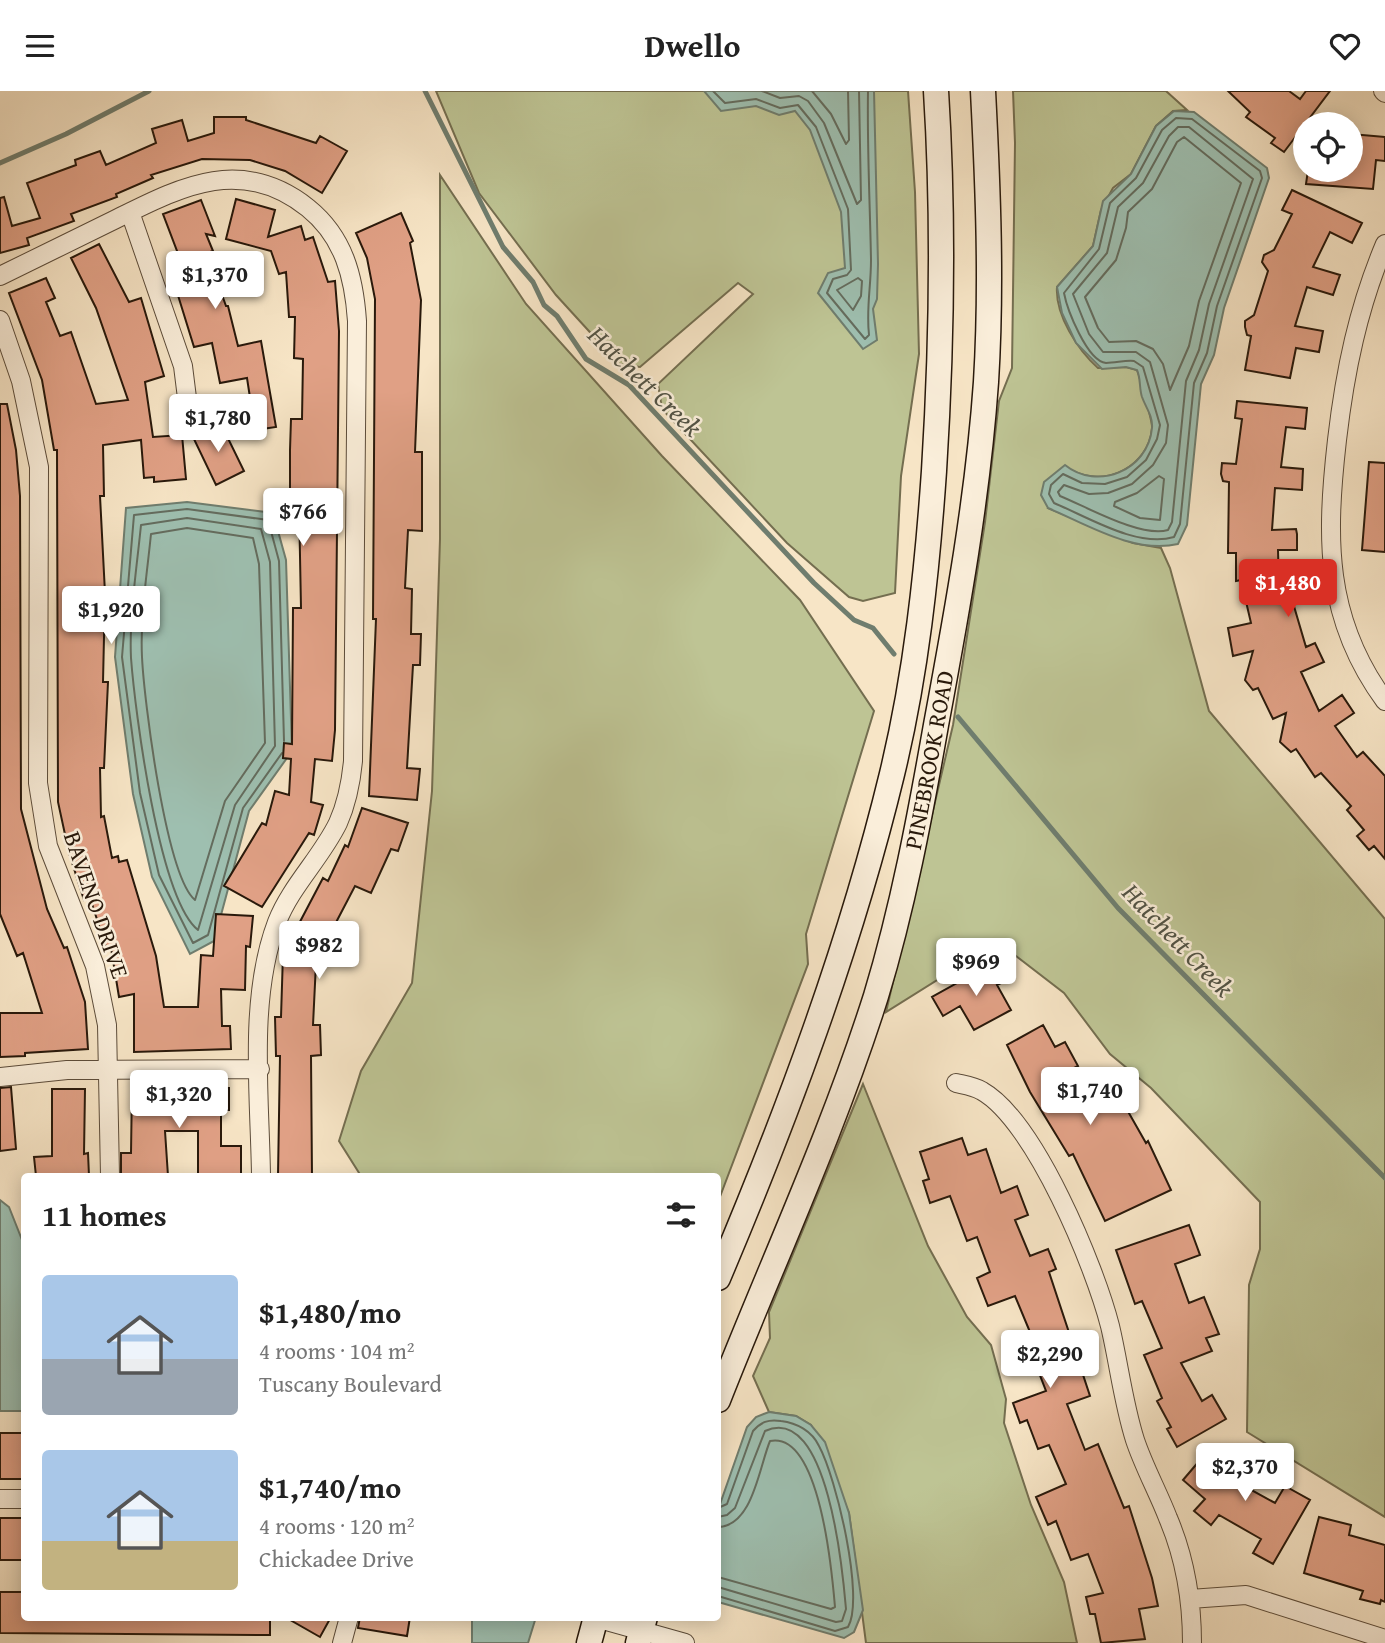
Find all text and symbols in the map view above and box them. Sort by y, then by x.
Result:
text: Dwello [645,22,740,69]
icon: menu [21,27,59,65]
icon: heart [1326,27,1364,65]
map controls [1293,112,1363,182]
button: locate [1293,112,1363,182]
pin: $1,370 [158,251,272,311]
text: $1,370 [182,257,248,290]
water label: Hatchett Creek [578,315,712,446]
pin: $1,780 [161,395,275,454]
text: $1,780 [185,400,251,433]
pin: $766 [262,489,344,548]
text: $766 [279,494,327,527]
pin: $1,480 [1231,559,1345,619]
text: $1,480 [1255,565,1321,598]
pin: $1,920 [54,587,168,646]
text: $1,920 [78,592,144,625]
street label: PINEBROOK ROAD [895,668,963,852]
street label: BAVENO DRIVE [55,827,138,983]
water label: Hatchett Creek [1113,873,1243,1006]
pin: $982 [278,921,360,981]
text: $982 [295,927,343,960]
pin: $969 [935,939,1017,998]
text: $969 [952,944,1000,977]
pin: $1,740 [1033,1067,1147,1127]
pin: $1,320 [122,1070,236,1130]
text: $1,740 [1057,1073,1123,1106]
text: $1,320 [146,1076,212,1109]
text: 11 homes [42,1193,167,1237]
icon: filters [662,1196,700,1234]
text: $1,480/mo [259,1290,401,1334]
icon: home [98,1303,182,1387]
pin: $2,290 [993,1331,1107,1390]
text: 4 rooms · 104 m² [259,1334,414,1367]
text: $2,290 [1017,1336,1083,1369]
text: Tuscany Boulevard [259,1367,442,1400]
pin: $2,370 [1188,1443,1302,1503]
text: $2,370 [1212,1449,1278,1482]
text: $1,740/mo [259,1465,401,1509]
icon: home [98,1478,182,1562]
text: 4 rooms · 120 m² [259,1509,414,1542]
text: Chickadee Drive [259,1542,414,1575]

